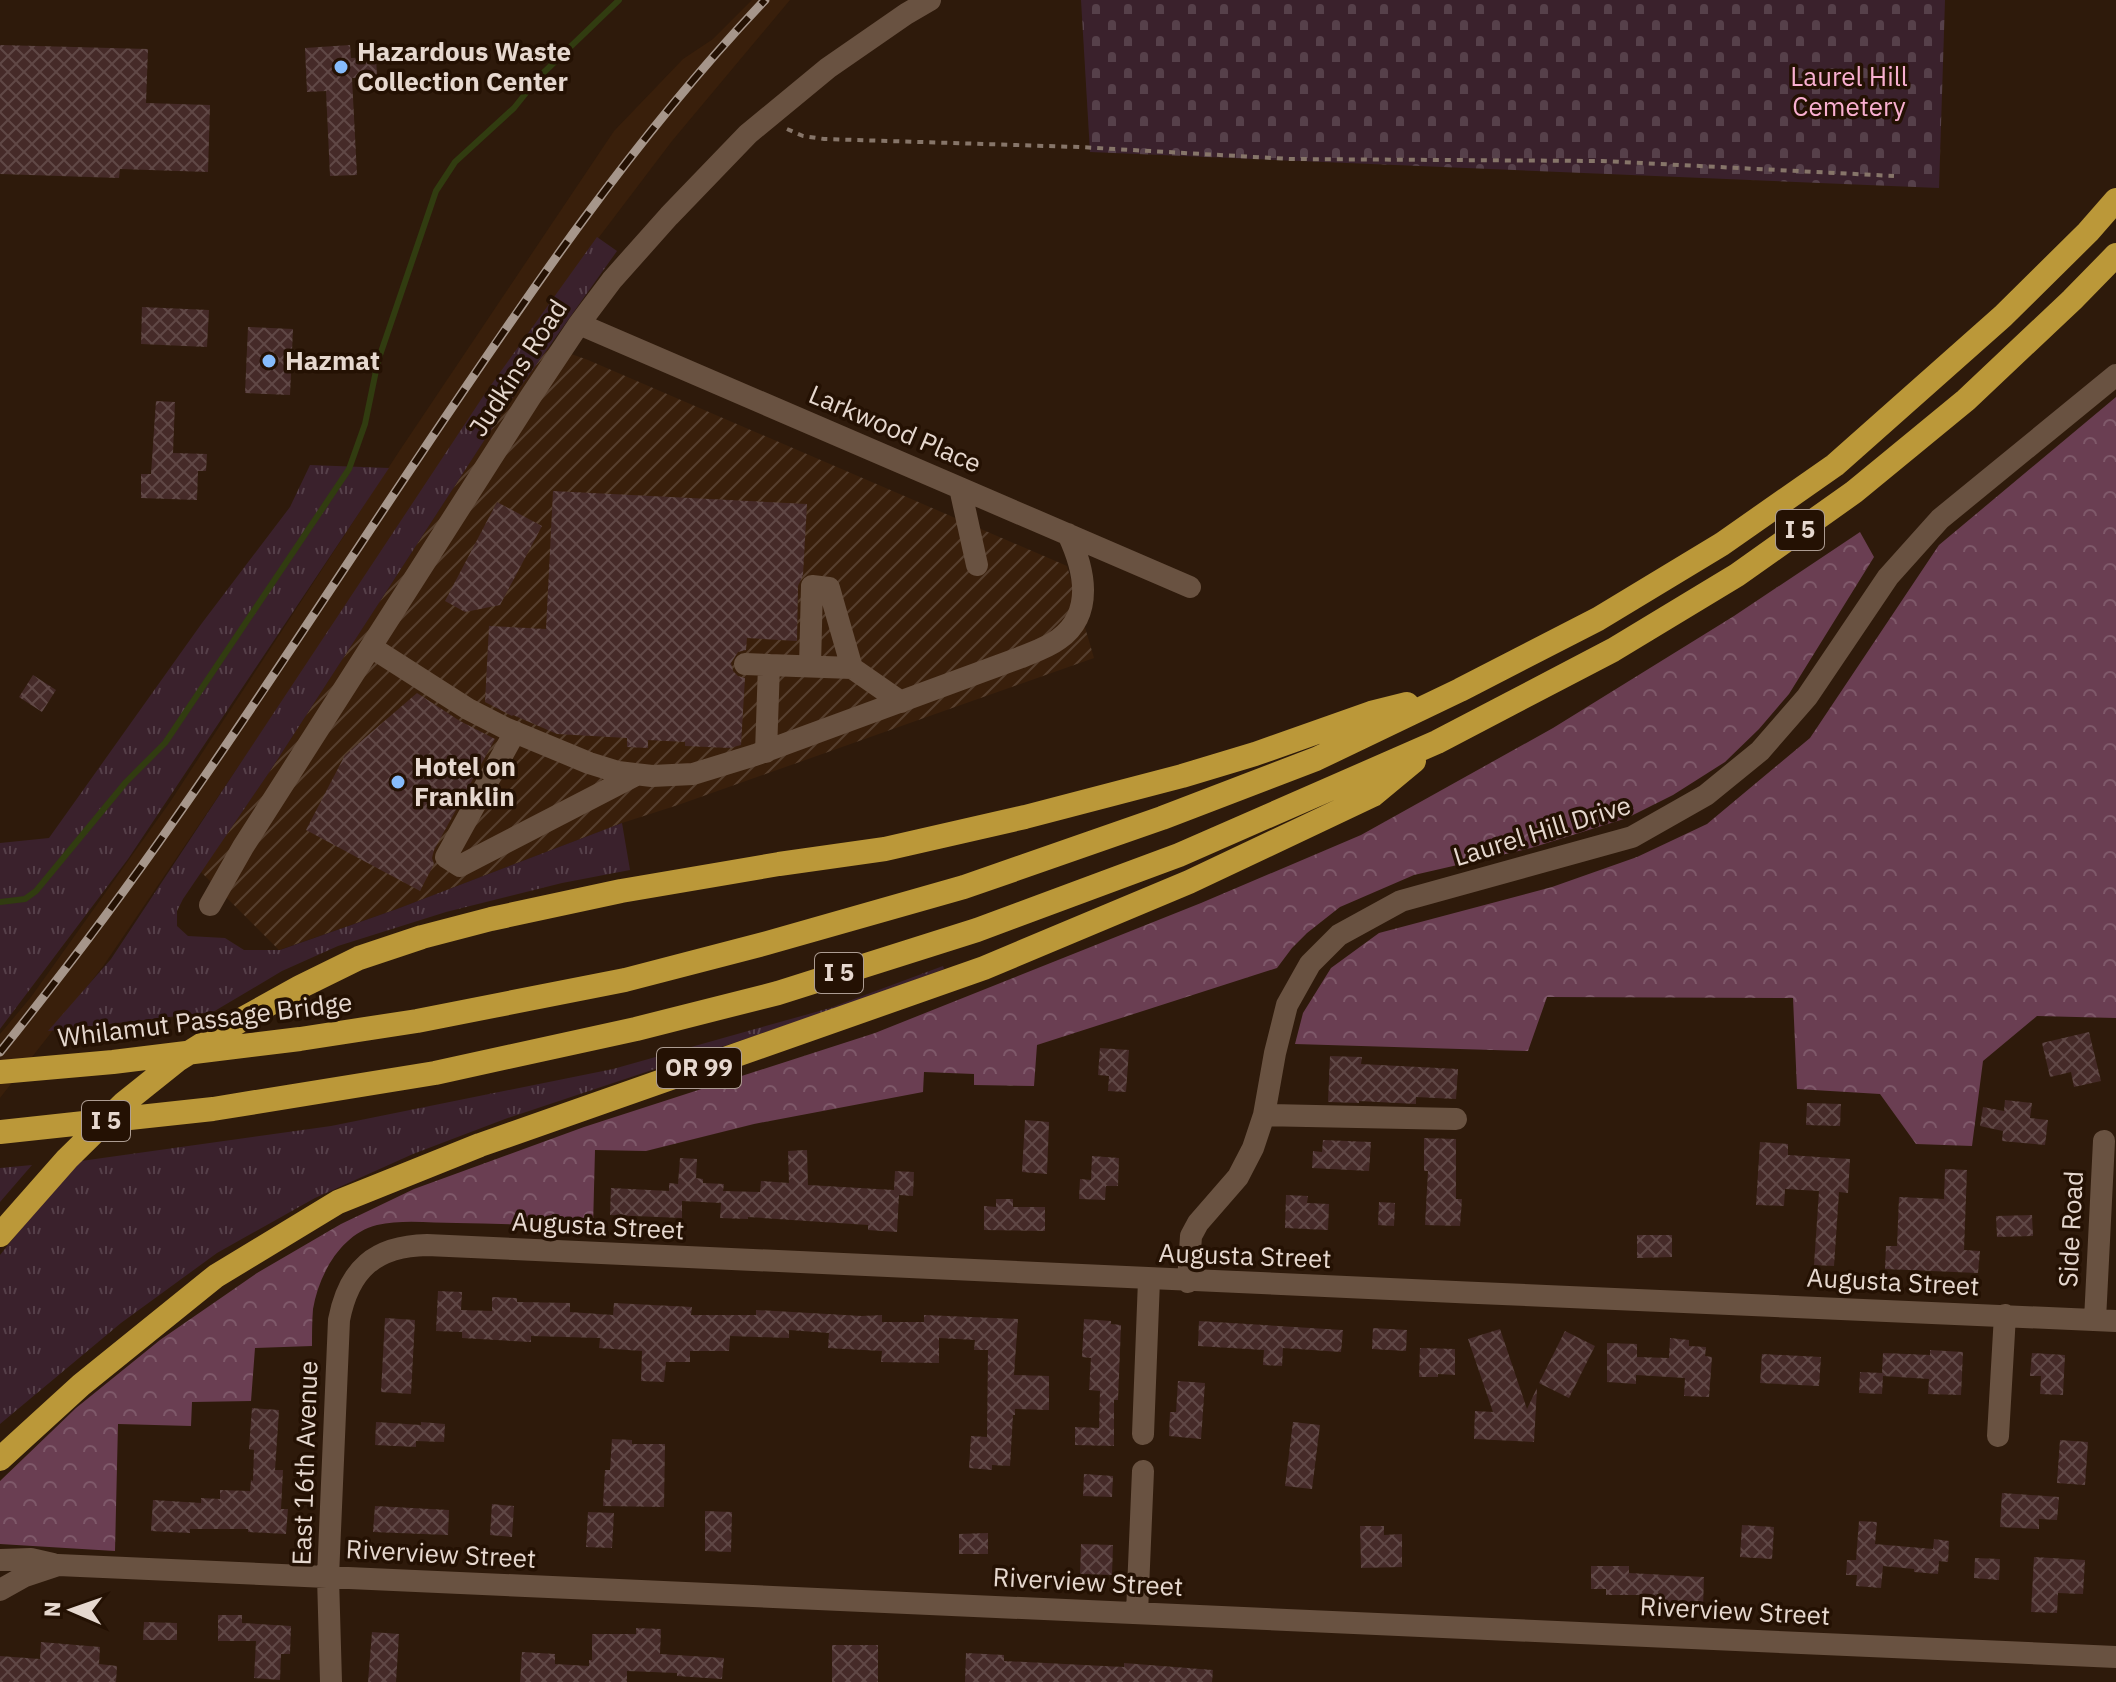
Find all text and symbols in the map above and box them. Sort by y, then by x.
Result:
place label: Hazardous Waste Collection Center [357,34,571,98]
marker: Hazardous Waste Collection Center [332,58,350,76]
park label: Laurel Hill Cemetery [1790,59,1908,123]
street label: Judkins Road [460,293,574,442]
place label: Hazmat [285,343,380,377]
marker: Hazmat [260,352,278,370]
street label: Larkwood Place [804,376,987,480]
road number: I 5 [1776,510,1824,550]
place label: Hotel on Franklin [414,749,516,813]
marker: Hotel on Franklin [389,773,407,791]
street label: Laurel Hill Drive [1449,787,1635,873]
road number: I 5 [815,953,863,993]
street label: Whilamut Passage Bridge [56,984,354,1054]
road number: OR 99 [657,1048,741,1088]
road number: I 5 [82,1101,130,1141]
street label: Side Road [2050,1170,2090,1288]
street label: Augusta Street [511,1204,685,1246]
street label: Augusta Street [1158,1235,1332,1275]
street label: Augusta Street [1806,1260,1980,1302]
street label: East 16th Avenue [283,1360,325,1566]
street label: Riverview Street [345,1531,537,1575]
street label: Riverview Street [992,1559,1184,1603]
north arrow [32,1570,112,1650]
street label: Riverview Street [1639,1588,1831,1632]
text: N [37,1601,66,1618]

